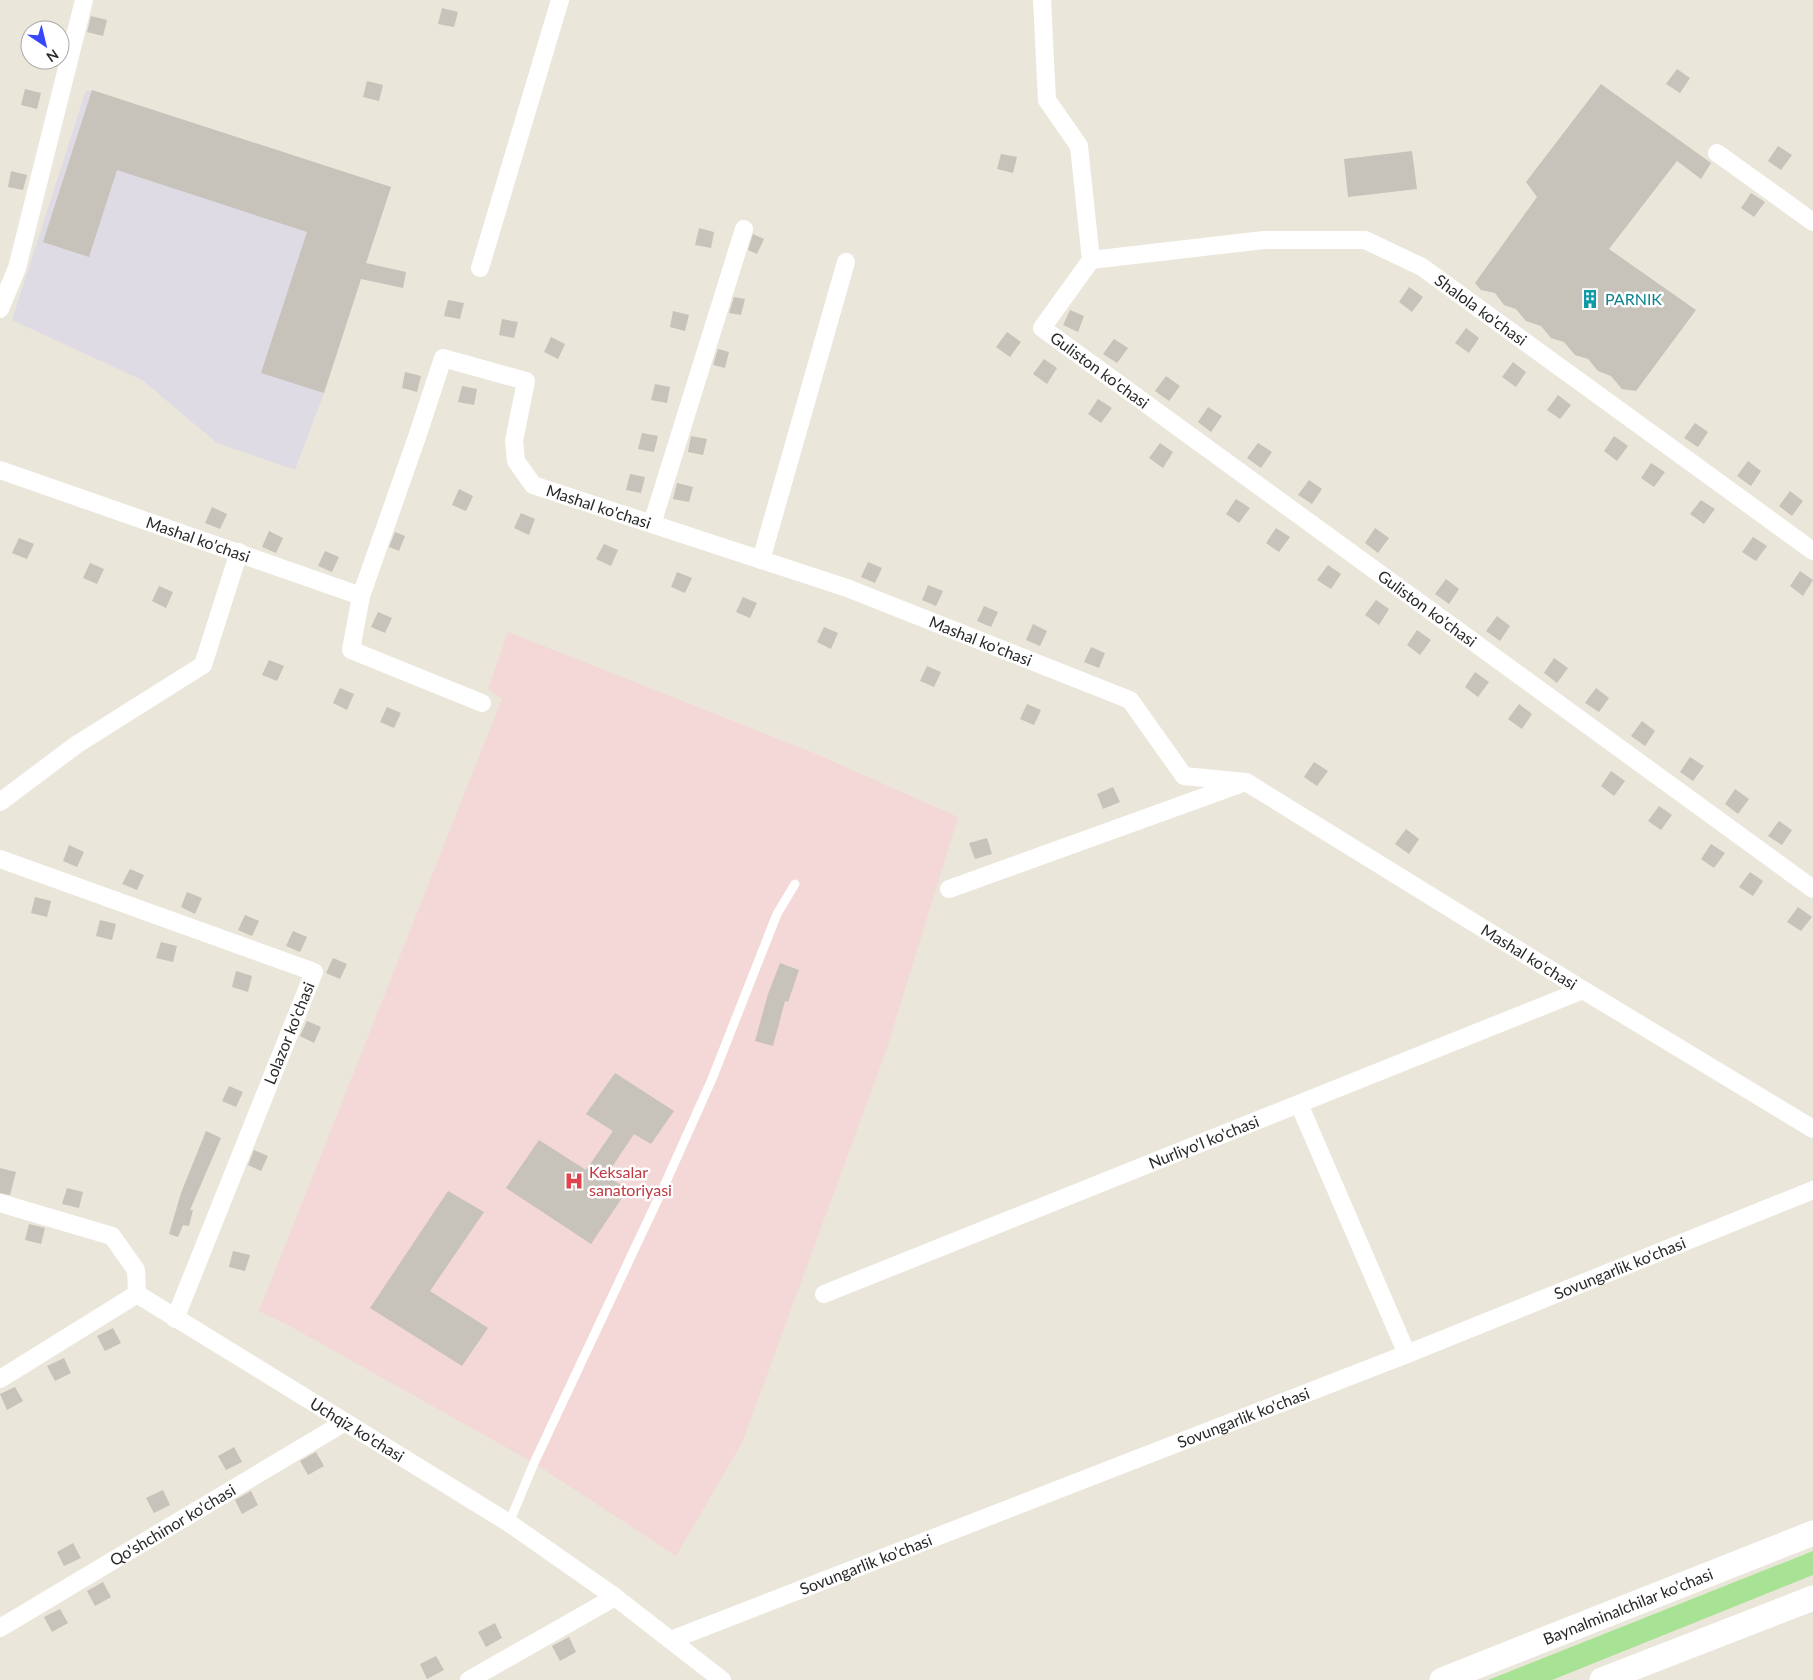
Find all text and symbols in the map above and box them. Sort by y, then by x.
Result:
north arrow [20,20,70,70]
text: N [43,46,62,66]
street label: Shalola ko'chasi [1432,270,1531,349]
building icon: PARNIK [1579,288,1601,310]
place label: PARNIK [1605,289,1662,308]
street label: Guliston ko'chasi [1047,327,1153,412]
street label: Mashal ko'chasi [544,480,654,532]
street label: Mashal ko'chasi [144,512,253,566]
street label: Guliston ko'chasi [1374,566,1481,650]
street label: Mashal ko'chasi [927,611,1035,669]
street label: Mashal ko'chasi [1478,920,1581,993]
street label: Lolazor ko'chasi [259,979,318,1087]
street label: Nurliyo'l ko'chasi [1146,1111,1261,1172]
place label: Keksalar sanatoriyasi [589,1162,672,1199]
hospital icon: Keksalar sanatoriyasi [563,1170,585,1192]
street label: Sovungarlik ko'chasi [1551,1233,1688,1303]
street label: Sovungarlik ko'chasi [1174,1383,1312,1451]
street label: Uchqiz ko'chasi [307,1393,408,1465]
street label: Qo'shchinor ko'chasi [106,1480,239,1569]
street label: Sovungarlik ko'chasi [797,1530,934,1598]
street label: Baynalminalchilar ko’chasi [1540,1564,1715,1648]

